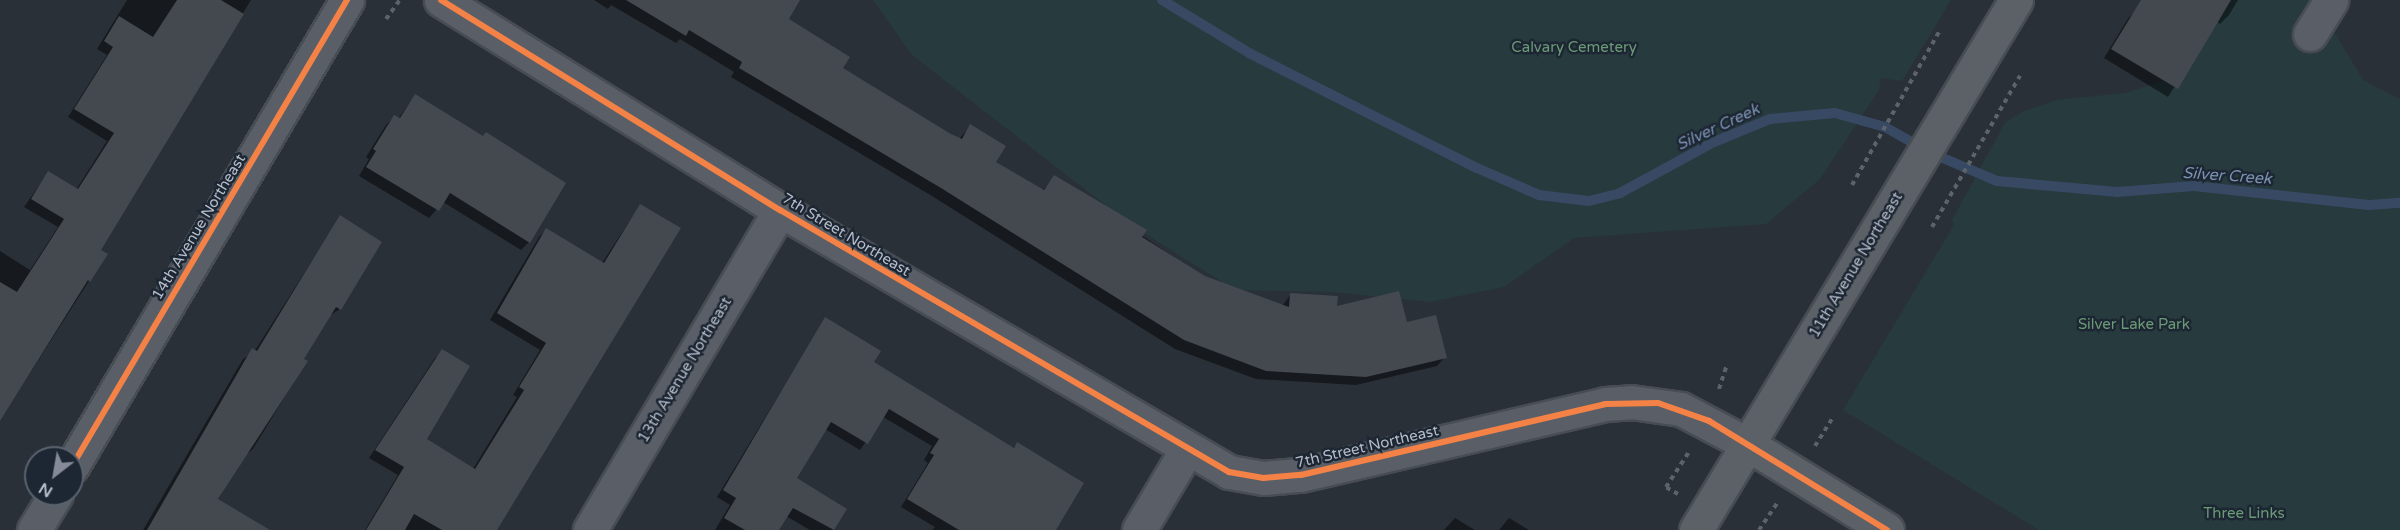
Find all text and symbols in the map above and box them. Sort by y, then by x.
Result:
park label: Calvary Cemetery [1511,39,1637,57]
water label: Silver Creek [1674,99,1762,155]
street label: 14th Avenue Northeast [148,151,250,303]
water label: Silver Creek [2182,163,2272,189]
street label: 11th Avenue Northeast [1805,189,1907,341]
street label: 7th Street Northeast [779,190,913,280]
street label: 13th Avenue Northeast [634,294,736,446]
park label: Silver Lake Park [2078,316,2190,334]
street label: 7th Street Northeast [1294,422,1440,472]
north arrow [24,446,84,506]
text: N [35,478,56,502]
park label: Three Links [2203,505,2285,523]

